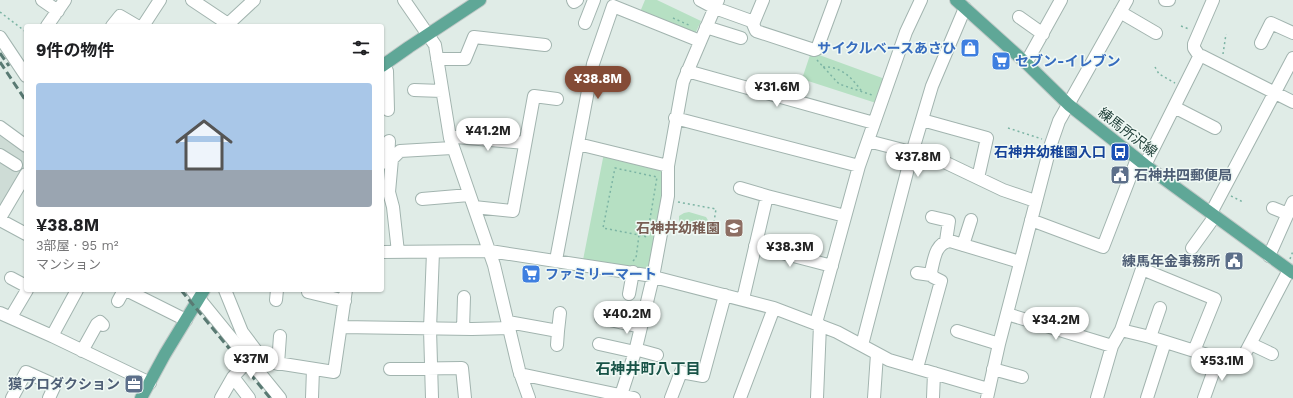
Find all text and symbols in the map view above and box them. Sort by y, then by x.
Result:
icon: filters [350,37,372,59]
shop icon: サイクルベースあさひ [959,37,981,59]
text: 9件の物件 [36,40,114,60]
place label: サイクルベースあさひ [817,40,956,56]
supermarket icon: セブン-イレブン [990,50,1012,72]
place label: セブン-イレブン [1015,53,1120,69]
pin: ¥38.8M [565,66,631,100]
text: ¥38.8M [574,71,622,86]
pin: ¥31.6M [744,74,810,108]
text: ¥31.6M [754,79,800,94]
street label: 練馬所沢線 [1095,104,1161,160]
icon: home [168,109,240,181]
pin: ¥41.2M [455,118,521,152]
text: ¥41.2M [465,123,511,138]
bus stop icon: 石神井幼稚園入口 [1109,141,1131,163]
pin: ¥37.8M [885,144,951,178]
place label: 石神井幼稚園入口 [994,144,1106,160]
text: ¥37.8M [895,149,941,164]
public building icon: 石神井四郵便局 [1109,164,1131,186]
place label: 石神井四郵便局 [1134,167,1232,183]
text: ¥38.8M [36,215,99,235]
school or university icon: 石神井幼稚園 [723,217,745,239]
place label: 石神井幼稚園 [636,220,720,236]
pin: ¥38.3M [757,234,823,268]
text: 3部屋 · 95 m² [36,238,119,253]
text: ¥38.3M [766,239,814,254]
public building icon: 練馬年金事務所 [1223,250,1245,272]
place label: 練馬年金事務所 [1122,253,1220,269]
text: マンション [36,257,101,272]
supermarket icon: ファミリーマート [520,263,542,285]
place label: ファミリーマート [545,266,657,282]
pin: ¥40.2M [594,301,660,335]
text: ¥40.2M [603,306,651,321]
pin: ¥34.2M [1023,307,1089,341]
text: ¥34.2M [1032,312,1080,327]
pin: ¥37M [227,346,275,380]
pin: ¥53.1M [1189,348,1255,382]
text: ¥37M [233,351,269,366]
text: ¥53.1M [1200,353,1244,368]
district label: 石神井町八丁目 [595,360,701,378]
office icon: 獏プロダクション [123,373,145,395]
place label: 獏プロダクション [8,376,120,392]

